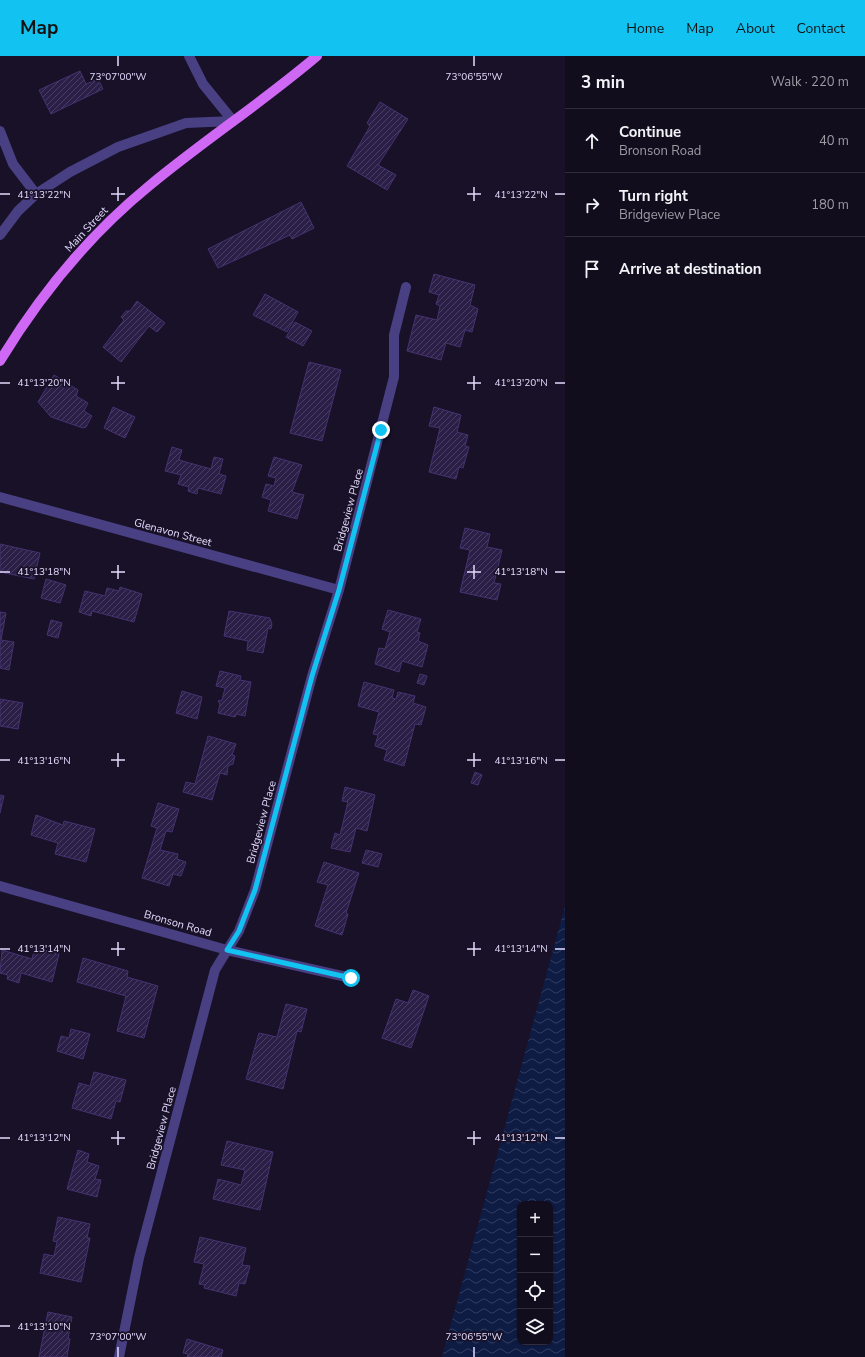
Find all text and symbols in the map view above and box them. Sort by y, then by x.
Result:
text: Map [20,15,58,41]
text: Home [626,19,664,38]
text: Map [686,19,714,38]
text: About [736,19,775,38]
text: Contact [797,19,845,38]
text: 73°07'00"W [90,70,146,84]
text: 73°06'55"W [446,70,502,84]
text: 3 min [581,71,625,94]
text: Walk · 220 m [771,73,849,91]
text: Continue [619,122,681,142]
icon: ahead [581,130,603,152]
text: 40 m [819,132,849,150]
text: Bronson Road [619,142,701,160]
text: Turn right [619,186,688,206]
text: 41°13'22"N [17,188,71,202]
text: 41°13'22"N [494,188,548,202]
icon: right [581,194,603,216]
text: 180 m [811,196,849,214]
street label: Main Street [61,203,111,255]
text: Bridgeview Place [619,206,720,224]
icon: arrive [581,258,603,280]
text: Arrive at destination [619,259,762,279]
text: 41°13'20"N [17,376,71,390]
text: 41°13'20"N [494,376,548,390]
route end [372,421,390,439]
street label: Bridgeview Place [330,467,367,553]
street label: Glenavon Street [132,515,214,550]
text: 41°13'18"N [17,565,71,579]
text: 41°13'18"N [494,565,548,579]
text: 41°13'16"N [17,754,71,768]
text: 41°13'16"N [494,754,548,768]
street label: Bridgeview Place [243,779,280,865]
street label: Bronson Road [142,907,213,940]
text: 41°13'14"N [17,942,71,956]
text: 41°13'14"N [494,942,548,956]
route start [342,969,360,987]
street label: Bridgeview Place [143,1085,180,1171]
text: 41°13'12"N [17,1131,71,1145]
text: 41°13'12"N [494,1131,548,1145]
map controls [517,1201,553,1345]
button: + [517,1201,553,1237]
button: − [517,1237,553,1273]
button: locate [517,1273,553,1309]
button: layers [517,1309,553,1345]
text: 41°13'10"N [17,1320,71,1334]
text: 73°07'00"W [90,1330,146,1344]
text: 73°06'55"W [446,1330,502,1344]

